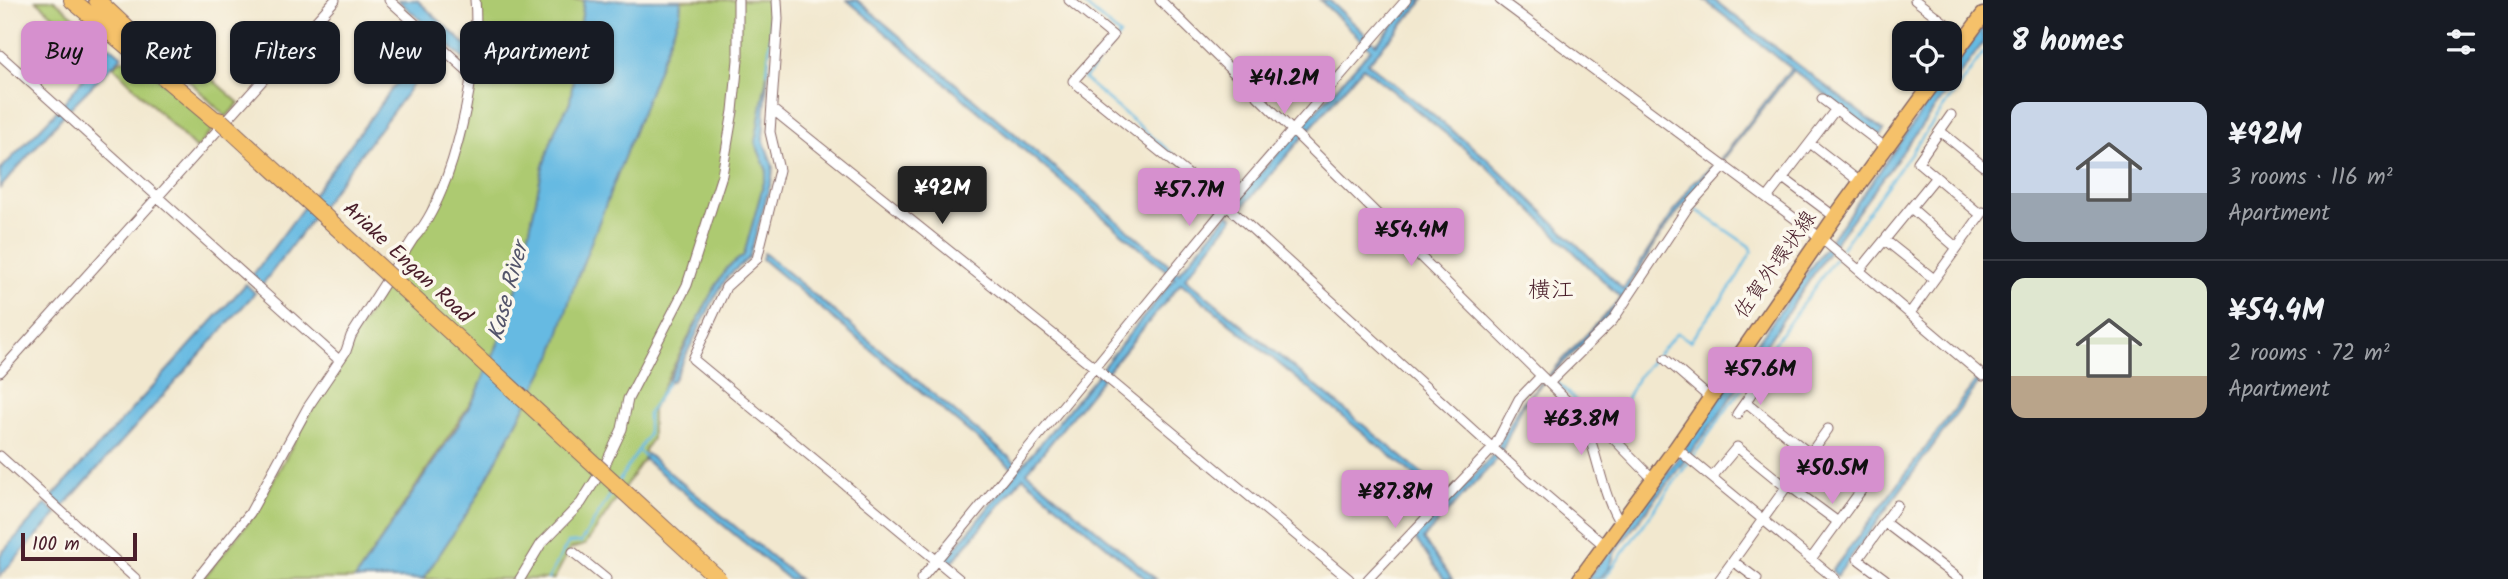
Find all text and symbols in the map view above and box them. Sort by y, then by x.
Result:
text: 8 homes [2011,18,2124,66]
chip: Buy [21,21,107,84]
chip: Rent [121,21,216,84]
chip: Filters [230,21,340,84]
chip: New [354,21,446,84]
chip: Apartment [460,21,614,84]
map controls [1892,21,1962,91]
button: locate [1892,21,1962,91]
icon: filters [2442,23,2480,61]
pin: ¥41.2M [1227,57,1341,116]
text: ¥41.2M [1249,61,1319,97]
text: ¥92M [2228,112,2302,160]
icon: home [2067,130,2151,214]
text: 3 rooms · 116 m² [2228,160,2393,196]
pin: ¥92M [901,166,983,226]
pin: ¥57.7M [1132,168,1246,228]
text: ¥92M [914,171,970,207]
text: ¥57.7M [1154,173,1224,209]
street label: Ariake Engan Road [335,194,480,332]
text: Apartment [2228,196,2330,232]
street label: 佐賀外環状線 [1726,204,1826,326]
pin: ¥54.4M [1354,208,1468,268]
text: ¥54.4M [1374,213,1448,249]
water label: Kase River [479,235,541,345]
district label: 横江 [1528,273,1574,309]
text: ¥54.4M [2228,288,2324,336]
icon: home [2067,306,2151,390]
text: 2 rooms · 72 m² [2228,336,2390,372]
pin: ¥57.6M [1703,348,1817,407]
text: ¥57.6M [1724,352,1796,388]
text: Apartment [2228,372,2330,408]
pin: ¥63.8M [1524,398,1638,457]
text: ¥63.8M [1543,402,1619,438]
pin: ¥50.5M [1775,447,1889,506]
text: ¥50.5M [1796,451,1868,487]
pin: ¥87.8M [1338,470,1452,530]
text: ¥87.8M [1358,475,1432,511]
scale bar [21,530,136,562]
text: 100 m [32,530,80,560]

